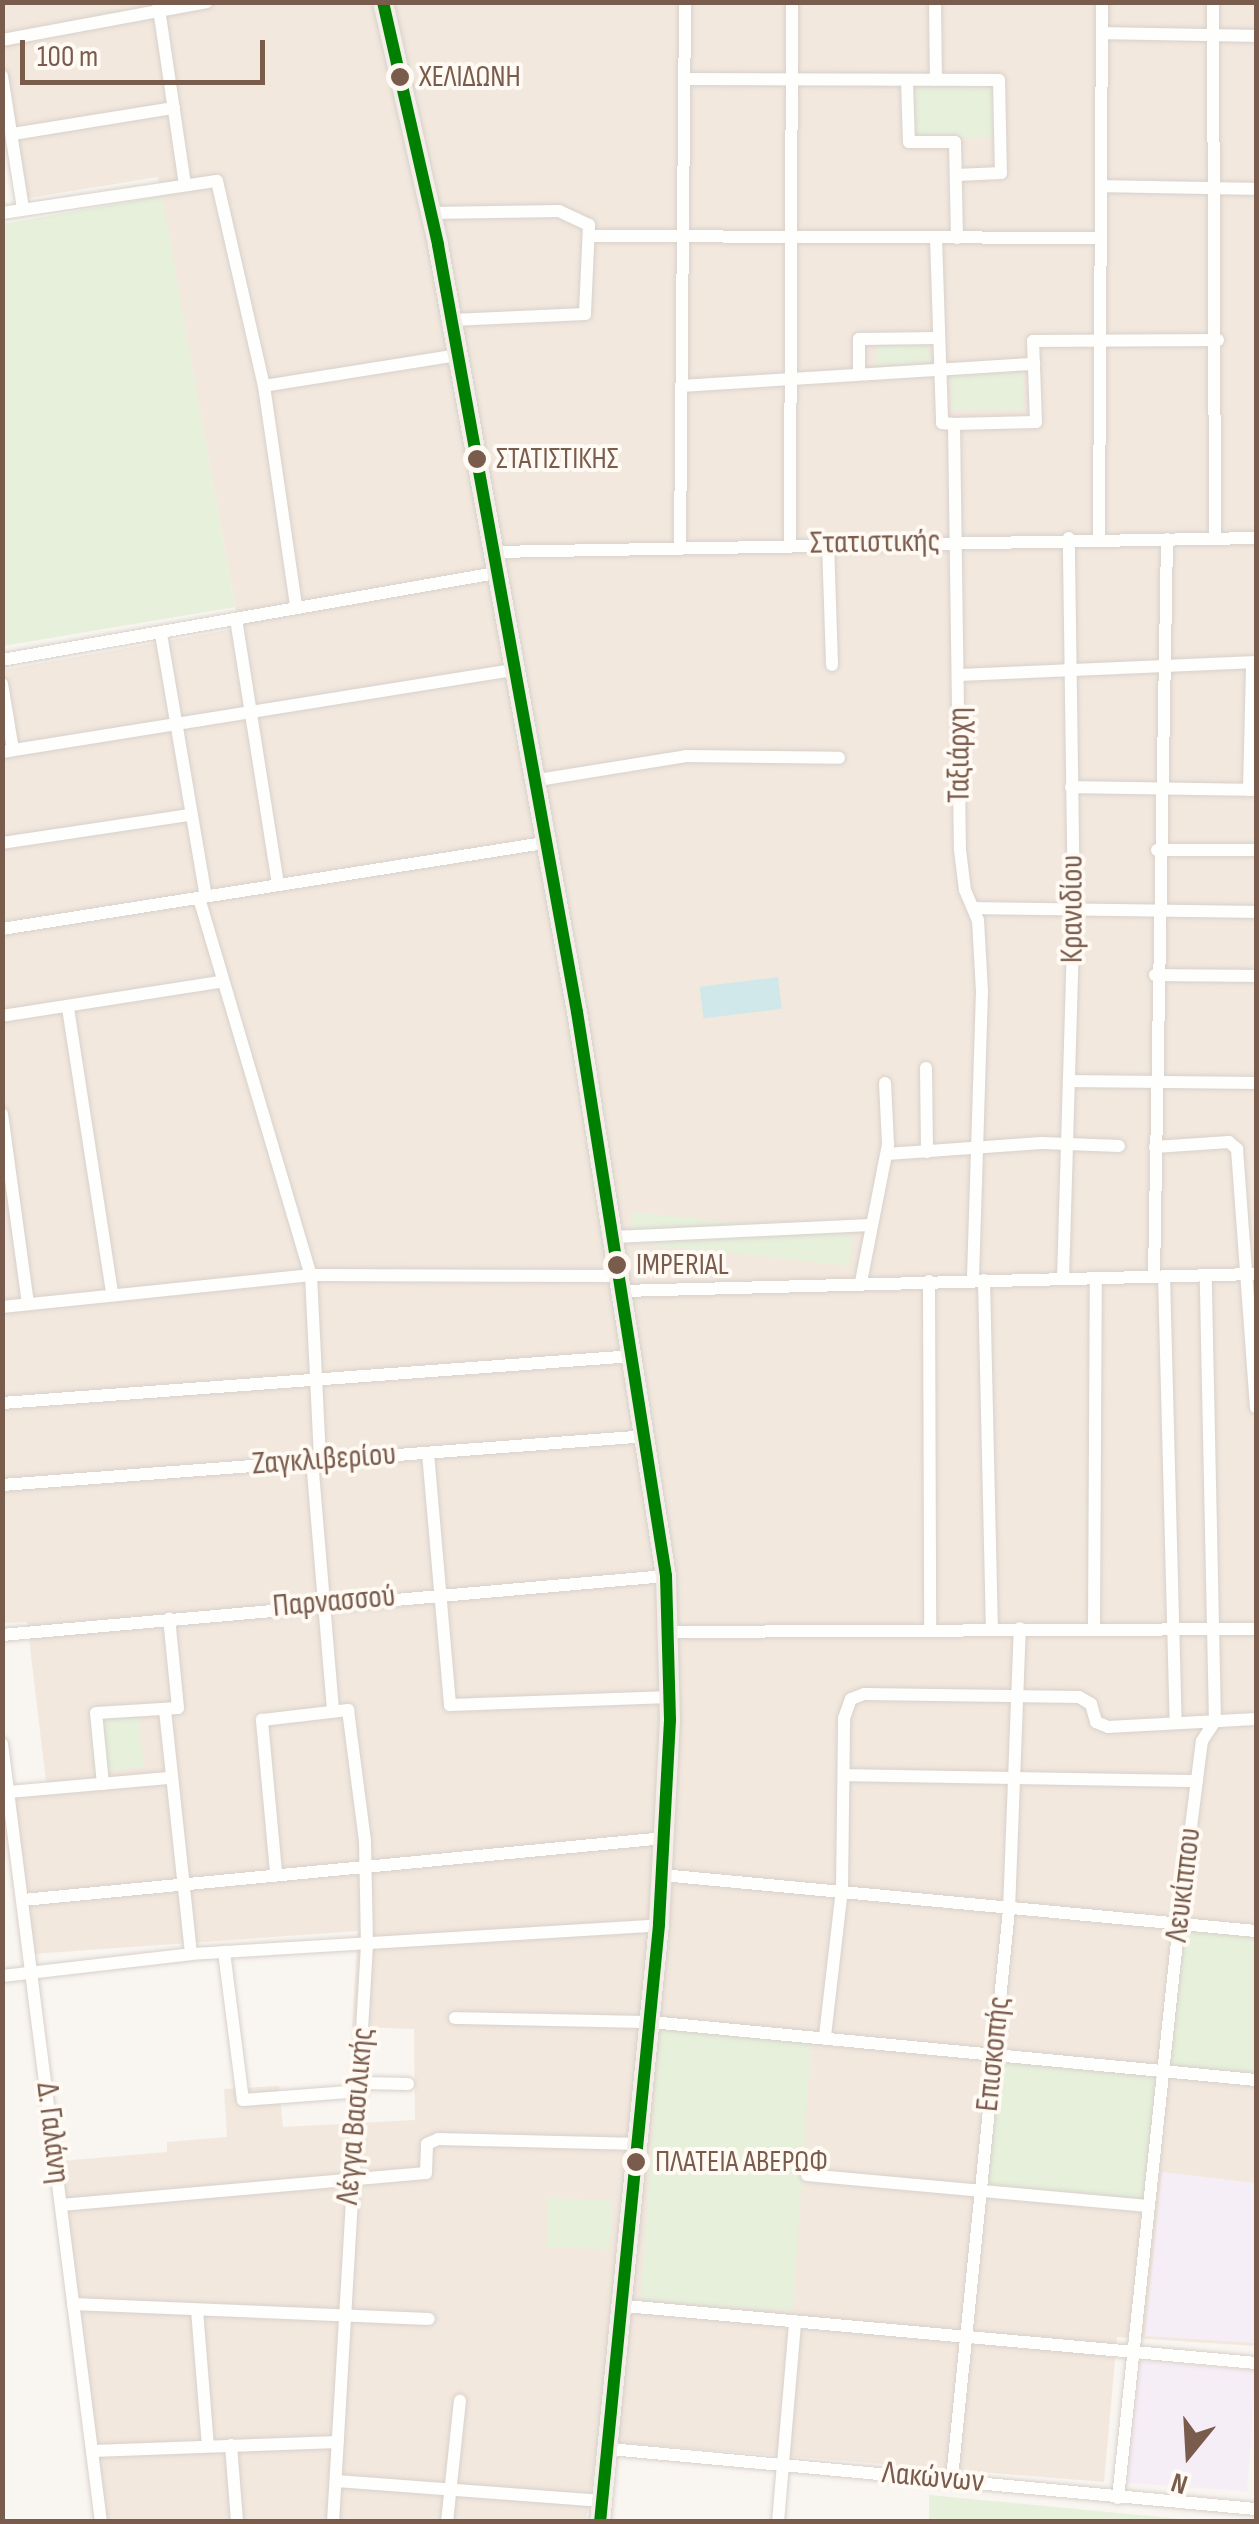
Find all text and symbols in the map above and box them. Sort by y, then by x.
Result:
scale bar [25,20,270,82]
text: 100 m [37,39,98,75]
place label: ΧΕΛΙΔΩΝΗ [419,59,521,95]
marker: ΧΕΛΙΔΩΝΗ [390,67,410,87]
place label: ΣΤΑΤΙΣΤΙΚΗΣ [496,441,618,477]
marker: ΣΤΑΤΙΣΤΙΚΗΣ [467,449,487,469]
street label: Στατιστικής [810,523,940,563]
street label: Ταξιάρχη [941,707,979,803]
street label: Κρανιδίου [1054,855,1092,963]
place label: IMPERIAL [636,1247,729,1283]
marker: IMPERIAL [607,1255,627,1275]
street label: Ζαγκλιβερίου [251,1436,397,1484]
street label: Παρνασσού [271,1578,397,1626]
street label: Λευκίππου [1158,1826,1210,1944]
street label: Επισκοπής [969,1995,1019,2113]
street label: Λέγγα Βασιλικής [329,2026,383,2206]
street label: Δ. Γαλάνη [27,2080,77,2186]
place label: ΠΛΑΤΕΙΑ ΑΒΕΡΩΦ [655,2144,828,2180]
marker: ΠΛΑΤΕΙΑ ΑΒΕΡΩΦ [626,2152,646,2172]
north arrow [1139,2404,1239,2504]
street label: Λακώνων [880,2454,986,2502]
text: N [1167,2465,1192,2501]

